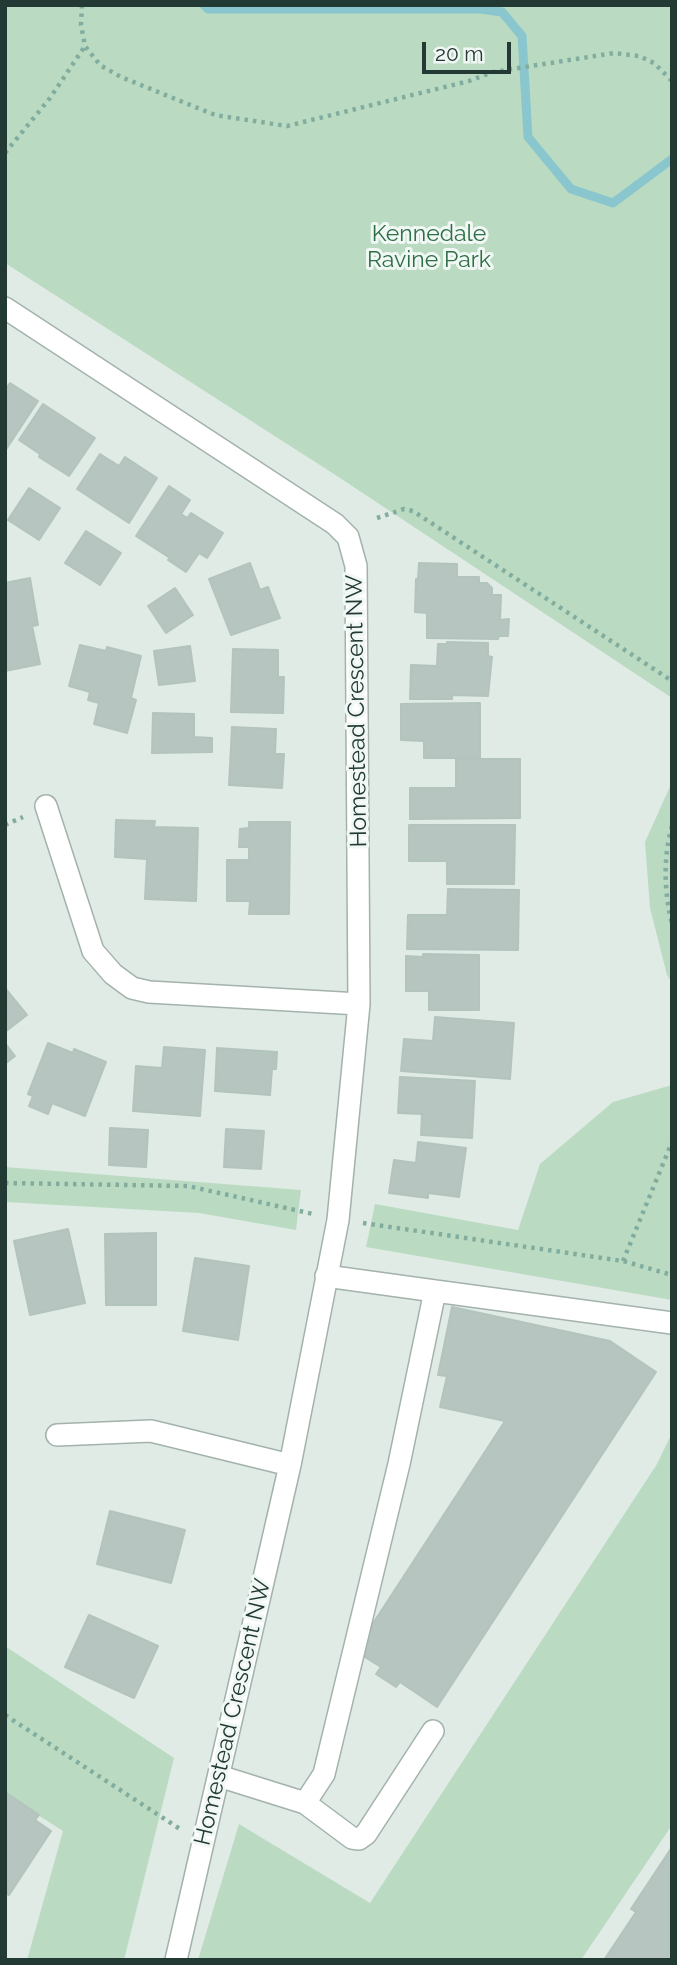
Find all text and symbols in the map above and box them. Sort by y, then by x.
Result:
scale bar [425,28,514,72]
text: 20 m [435,41,483,66]
park label: Kennedale Ravine Park [367,220,491,274]
street label: Homestead Crescent NW [341,574,373,848]
street label: Homestead Crescent NW [189,1576,277,1848]

